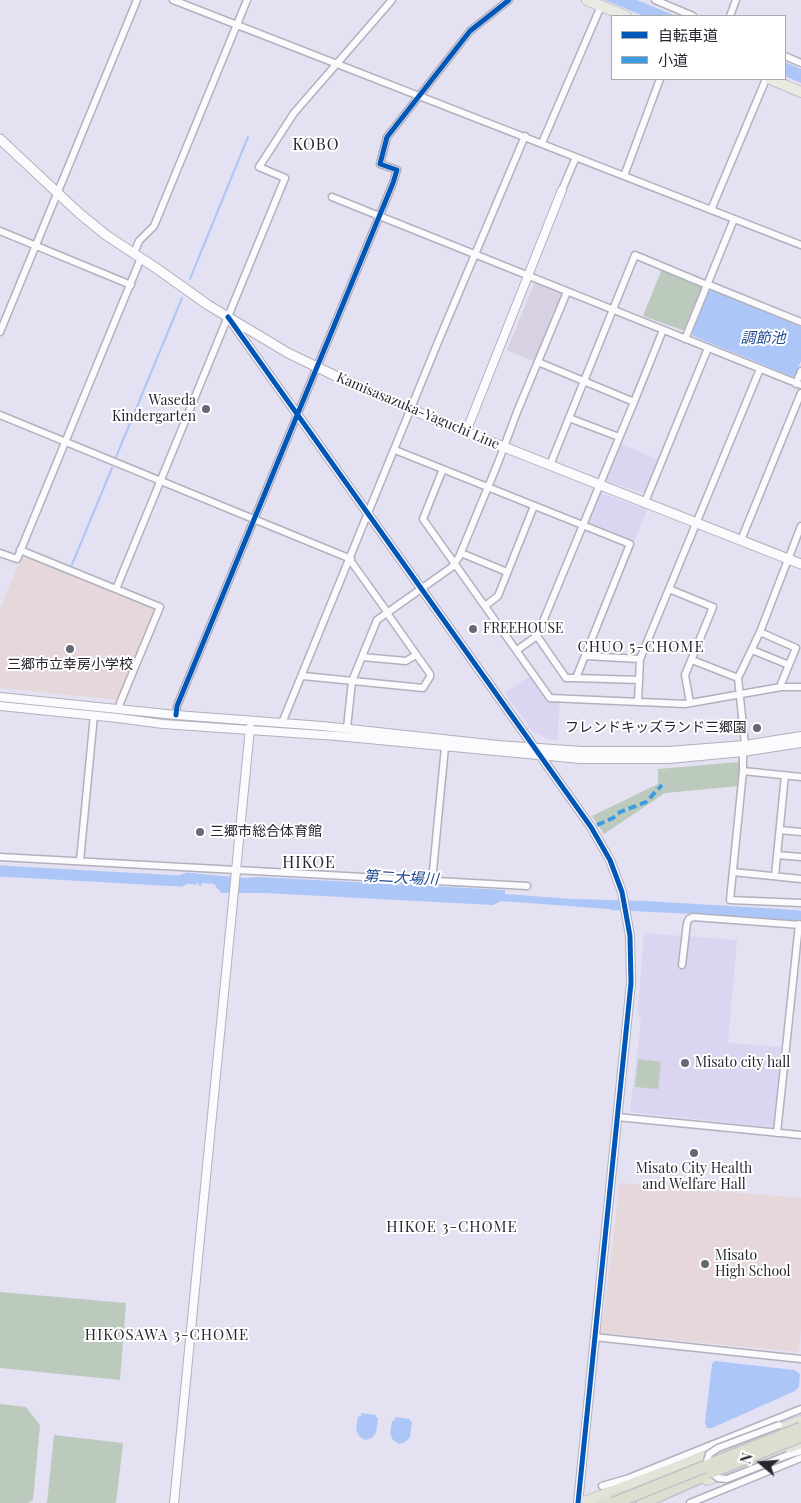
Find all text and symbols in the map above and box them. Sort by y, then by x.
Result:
legend [611,15,786,80]
text: 自転車道 [658,25,718,45]
text: 小道 [658,50,688,70]
district label: KOBO [292,135,340,155]
water label: 調節池 [741,329,785,347]
street label: Kamisasazuka-Yaguchi Line [334,369,502,453]
place label: Waseda Kindergarten [112,393,196,426]
marker: Waseda Kindergarten [200,403,212,415]
place label: FREEHOUSE [483,621,563,637]
marker: FREEHOUSE [467,623,479,635]
district label: CHUO 5-CHOME [576,638,706,656]
marker: 三郷市立幸房小学校 [64,643,76,655]
place label: 三郷市立幸房小学校 [7,657,133,673]
place label: フレンドキッズランド三郷園 [565,720,747,736]
marker: フレンドキッズランド三郷園 [751,722,763,734]
place label: 三郷市総合体育館 [210,824,322,840]
marker: 三郷市総合体育館 [194,826,206,838]
district label: HIKOE [282,853,336,873]
water label: 第二大場川 [363,867,439,889]
place label: Misato city hall [695,1055,790,1071]
marker: Misato city hall [679,1057,691,1069]
marker: Misato City Health and Welfare Hall [688,1147,700,1159]
place label: Misato City Health and Welfare Hall [636,1161,752,1194]
district label: HIKOE 3-CHOME [385,1218,519,1236]
place label: Misato High School [715,1248,791,1280]
marker: Misato High School [699,1258,711,1270]
district label: HIKOSAWA 3-CHOME [83,1326,251,1344]
north arrow [736,1438,786,1488]
text: N [736,1450,757,1466]

